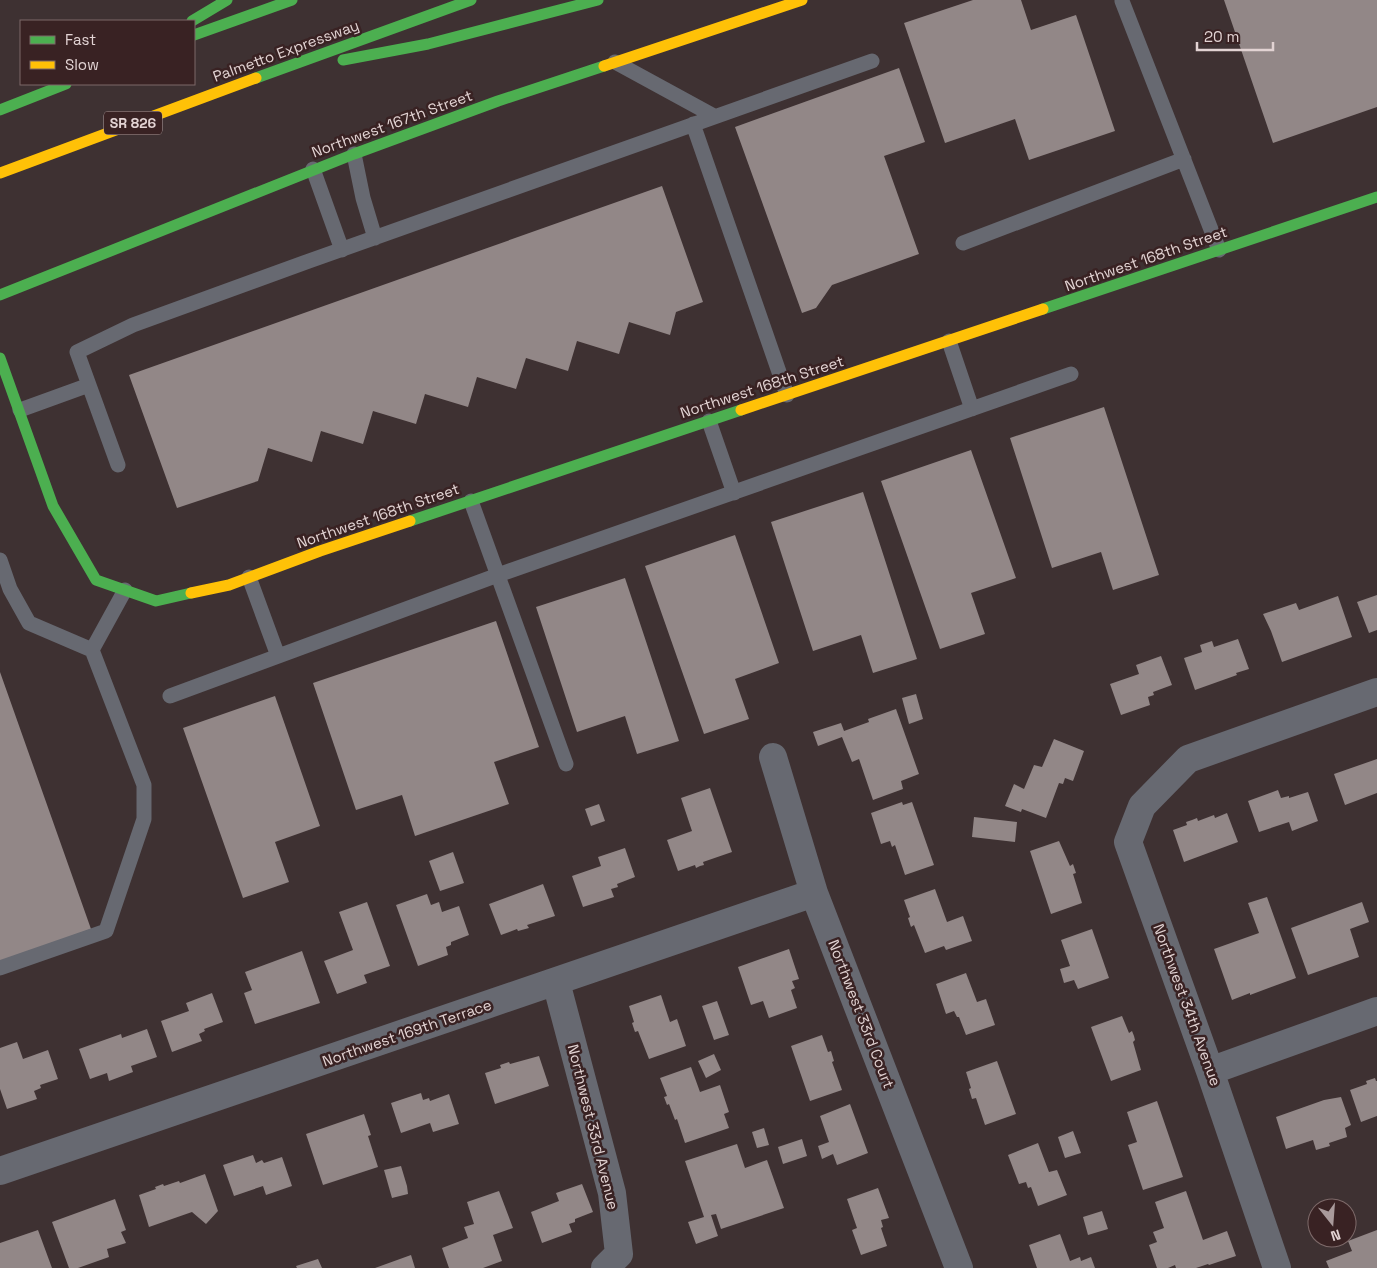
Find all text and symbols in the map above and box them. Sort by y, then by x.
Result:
street label: Palmetto Expressway [210,15,362,86]
legend [20,20,195,85]
scale bar [1197,20,1273,52]
text: 20 m [1204,27,1239,46]
text: Fast [65,30,96,49]
text: Slow [65,55,99,74]
street label: Northwest 167th Street [309,86,475,161]
road number: SR 826 [104,112,162,134]
street label: Northwest 168th Street [1062,222,1230,295]
street label: Northwest 168th Street [678,351,846,422]
street label: Northwest 168th Street [294,479,462,552]
street label: Northwest 34th Avenue [1149,921,1226,1089]
street label: Northwest 33rd Court [824,937,899,1091]
street label: Northwest 169th Terrace [320,995,494,1070]
street label: Northwest 33rd Avenue [564,1042,623,1212]
north arrow [1307,1198,1357,1248]
text: N [1329,1225,1343,1245]

